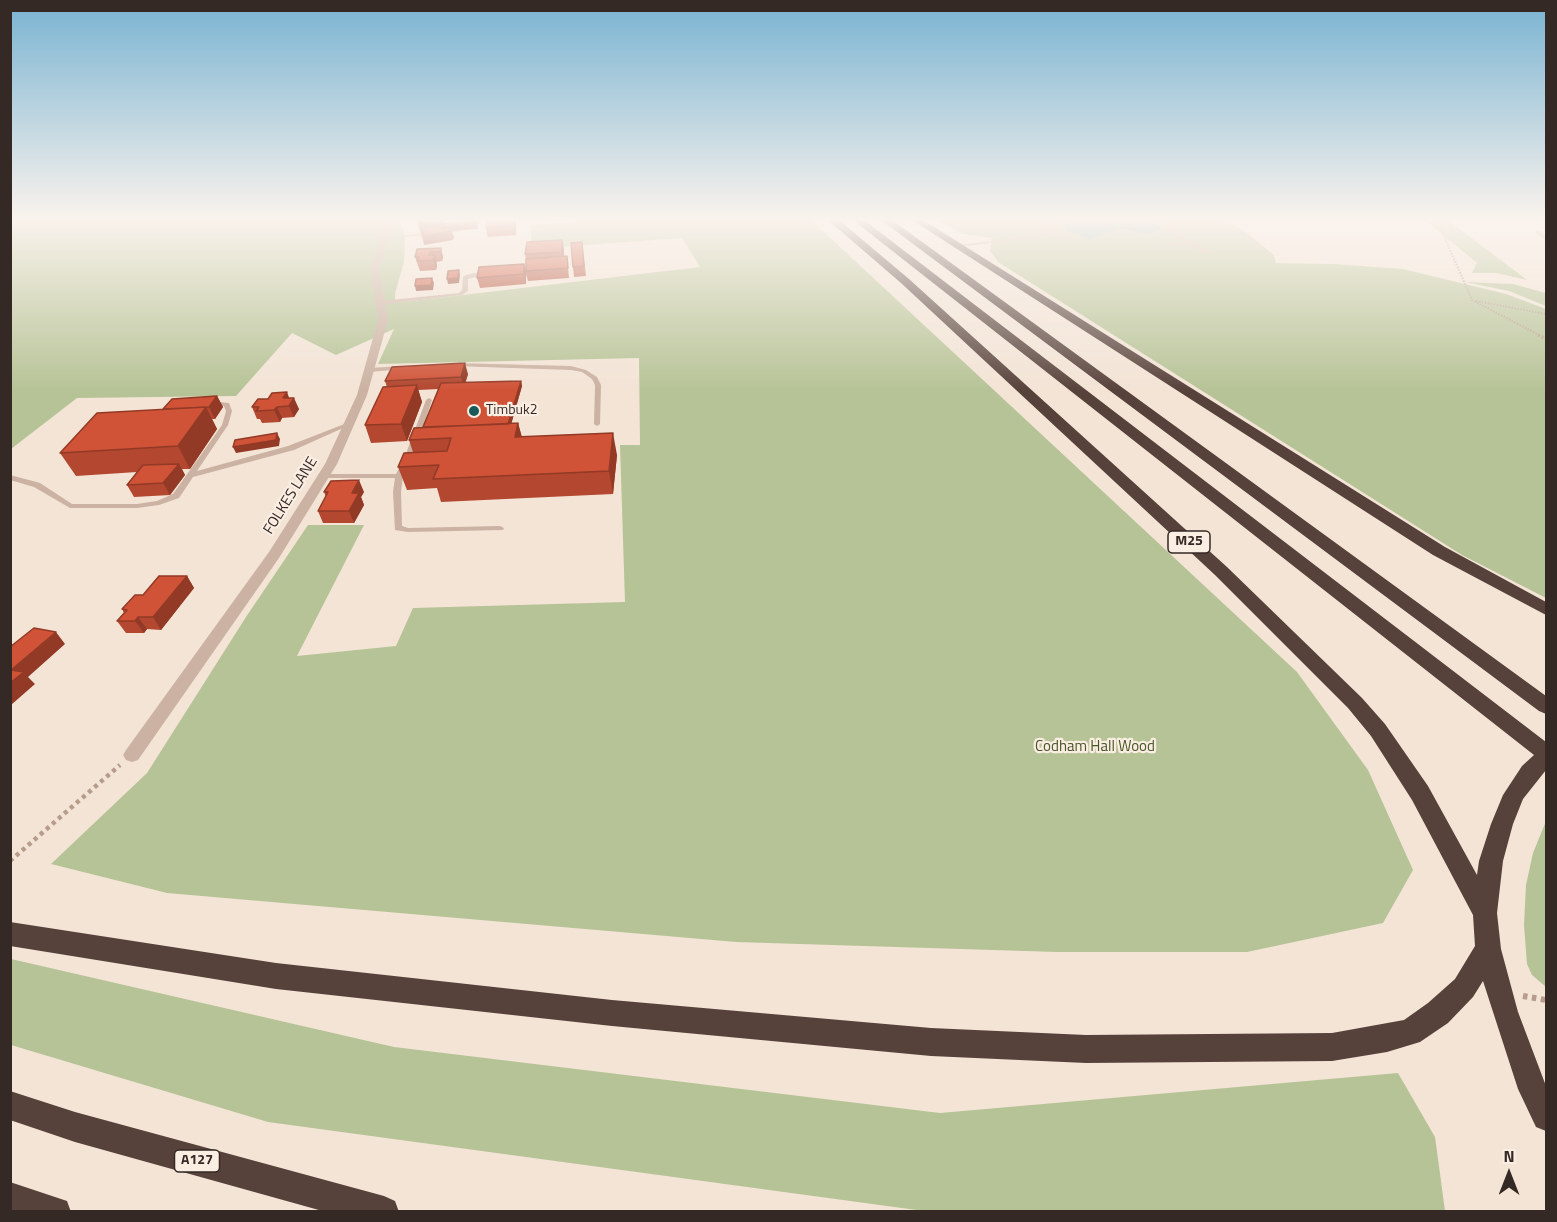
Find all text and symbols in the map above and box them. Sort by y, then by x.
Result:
place label: Timbuk2 [486,403,537,419]
marker: Timbuk2 [467,404,481,418]
street label: FOLKES LANE [260,454,322,538]
road number: M25 [1168,531,1210,553]
park label: Codham Hall Wood [1035,738,1155,756]
north arrow [1479,1144,1539,1204]
text: N [1503,1144,1515,1168]
road number: A127 [174,1150,220,1172]

